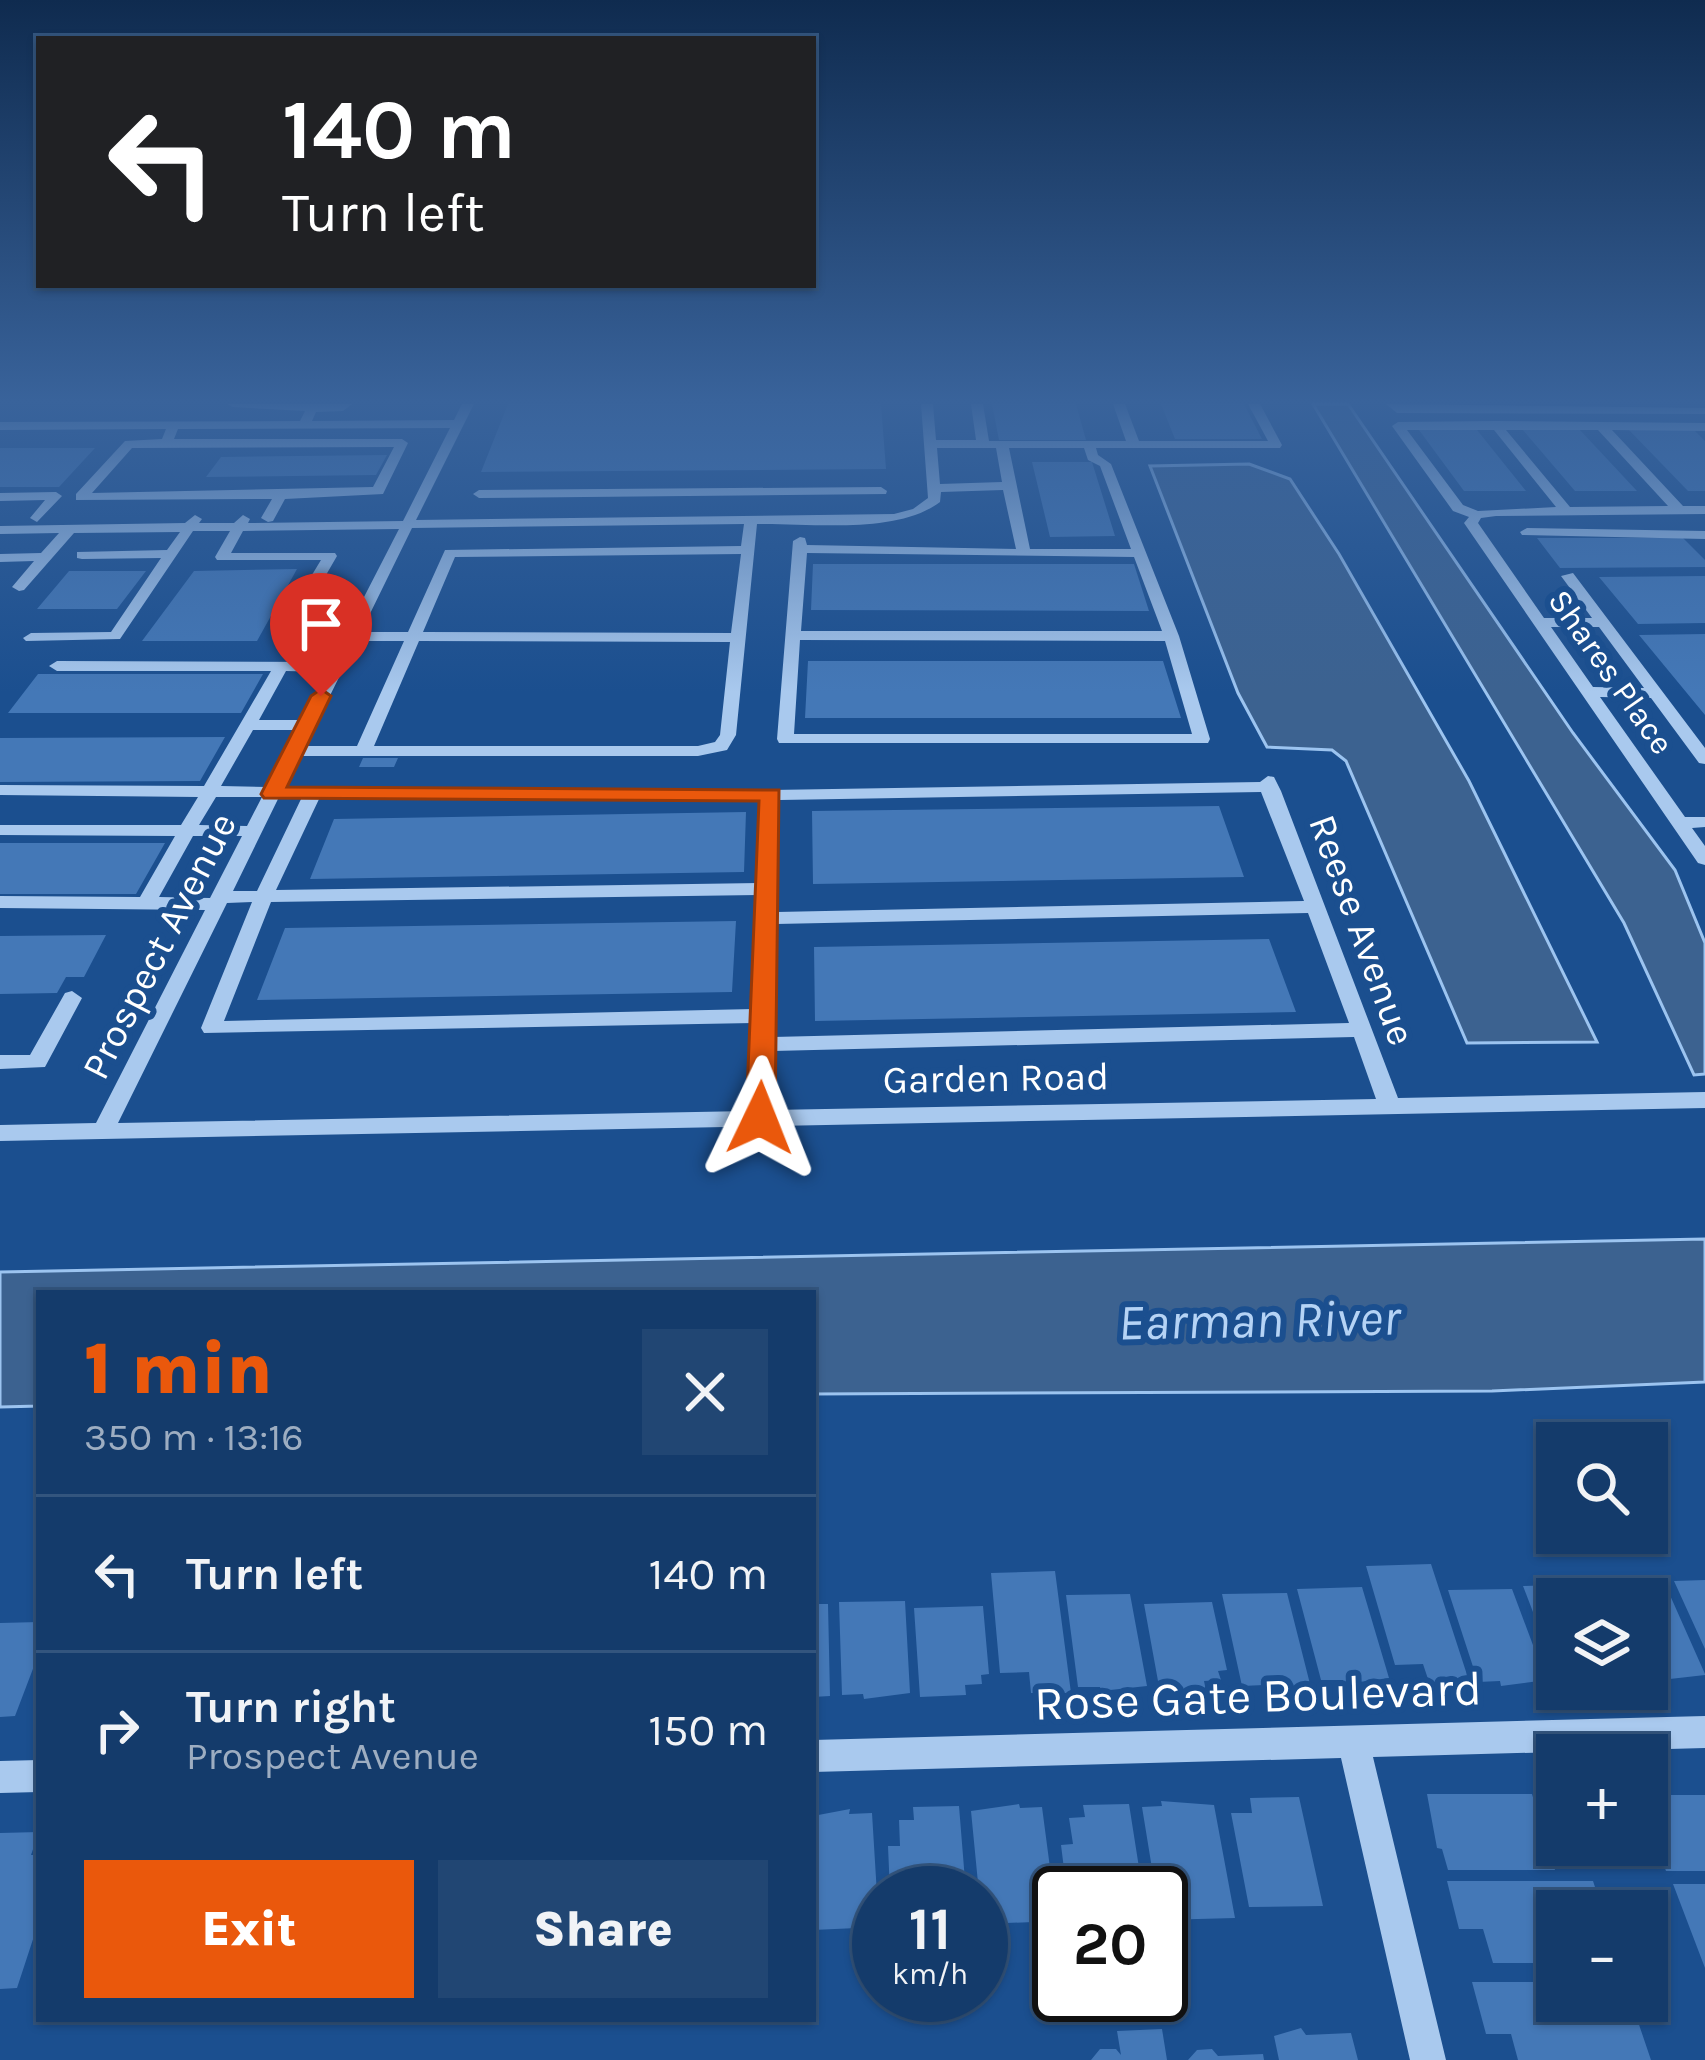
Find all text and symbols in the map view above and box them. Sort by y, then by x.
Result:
text: 140 m [282,81,516,179]
icon: left [84,84,240,240]
text: Turn left [282,181,485,245]
pin [270,573,372,696]
street label: Shares Place [1540,583,1682,761]
icon: arrive [288,591,354,657]
street label: Prospect Avenue [72,805,246,1087]
street label: Reese Avenue [1299,808,1425,1052]
street label: Garden Road [882,1053,1110,1103]
position arrow [697,1055,823,1181]
water label: Earman River [1117,1288,1402,1352]
text: 1 min [84,1327,273,1411]
button: close [642,1329,768,1455]
text: 350 m · 13:16 [84,1414,304,1460]
map controls [1536,1422,1668,2022]
button: search [1536,1422,1668,1554]
icon: left [84,1541,150,1607]
text: Turn left [186,1548,363,1600]
text: 140 m [649,1548,768,1600]
button: layers [1536,1578,1668,1710]
street label: Rose Gate Boulevard [1033,1660,1483,1732]
text: Turn right [186,1681,396,1733]
icon: right [84,1697,150,1763]
text: 150 m [648,1704,768,1756]
text: Prospect Avenue [186,1733,479,1779]
button: + [1536,1734,1668,1866]
button: Exit [84,1860,414,1998]
button: Share [438,1860,768,1998]
speed limit sign: 20 [1032,1866,1188,2022]
button: − [1536,1890,1668,2022]
text: 11 [909,1894,951,1964]
text: km/h [892,1956,968,1992]

